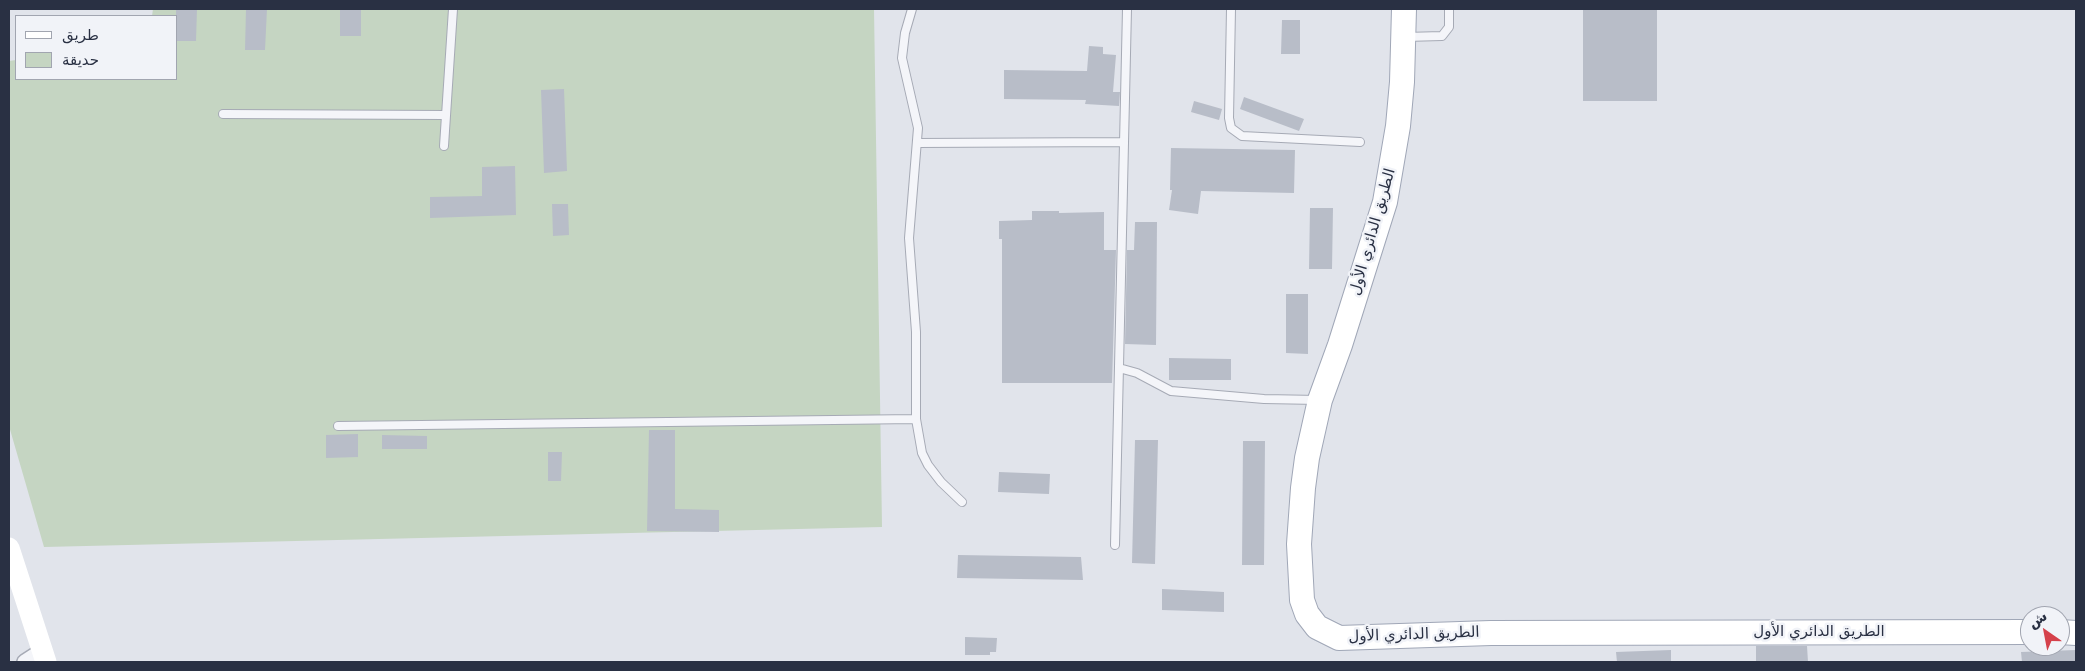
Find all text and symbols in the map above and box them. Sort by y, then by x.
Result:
legend [15,15,178,80]
text: طريق [62,26,99,44]
text: حديقة [62,51,99,69]
street label: الطريق الدائري الأول [1346,166,1400,298]
north arrow [2020,606,2070,656]
text: ش [2025,607,2050,631]
street label: الطريق الدائري الأول [1753,623,1885,641]
street label: الطريق الدائري الأول [1348,624,1480,646]

